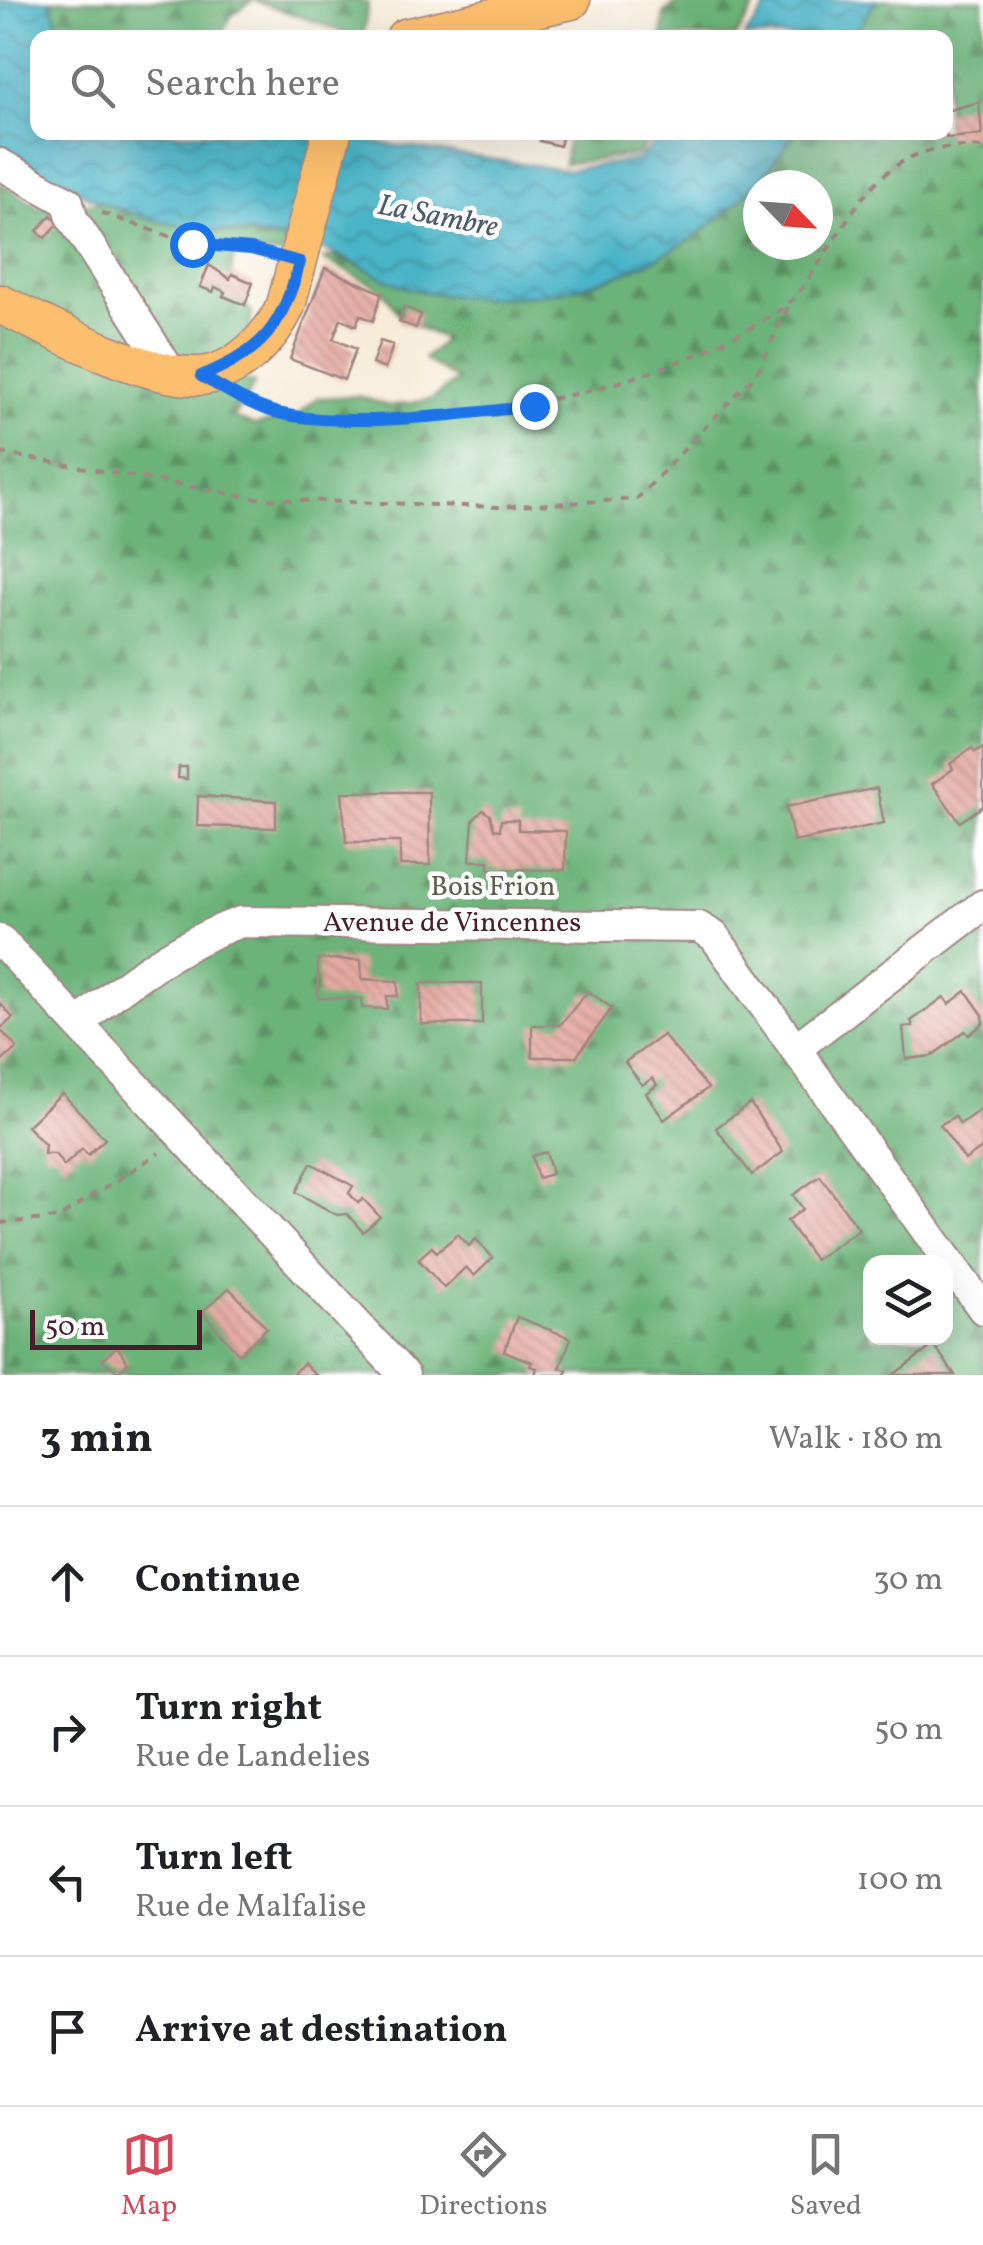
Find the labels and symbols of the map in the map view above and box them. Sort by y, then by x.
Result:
north arrow [743,170,833,260]
water label: La Sambre [374,185,501,249]
route start [170,222,216,268]
route end [512,384,558,430]
park label: Bois Frion [431,868,556,907]
street label: Avenue de Vincennes [323,904,581,943]
scale bar [30,1305,202,1350]

